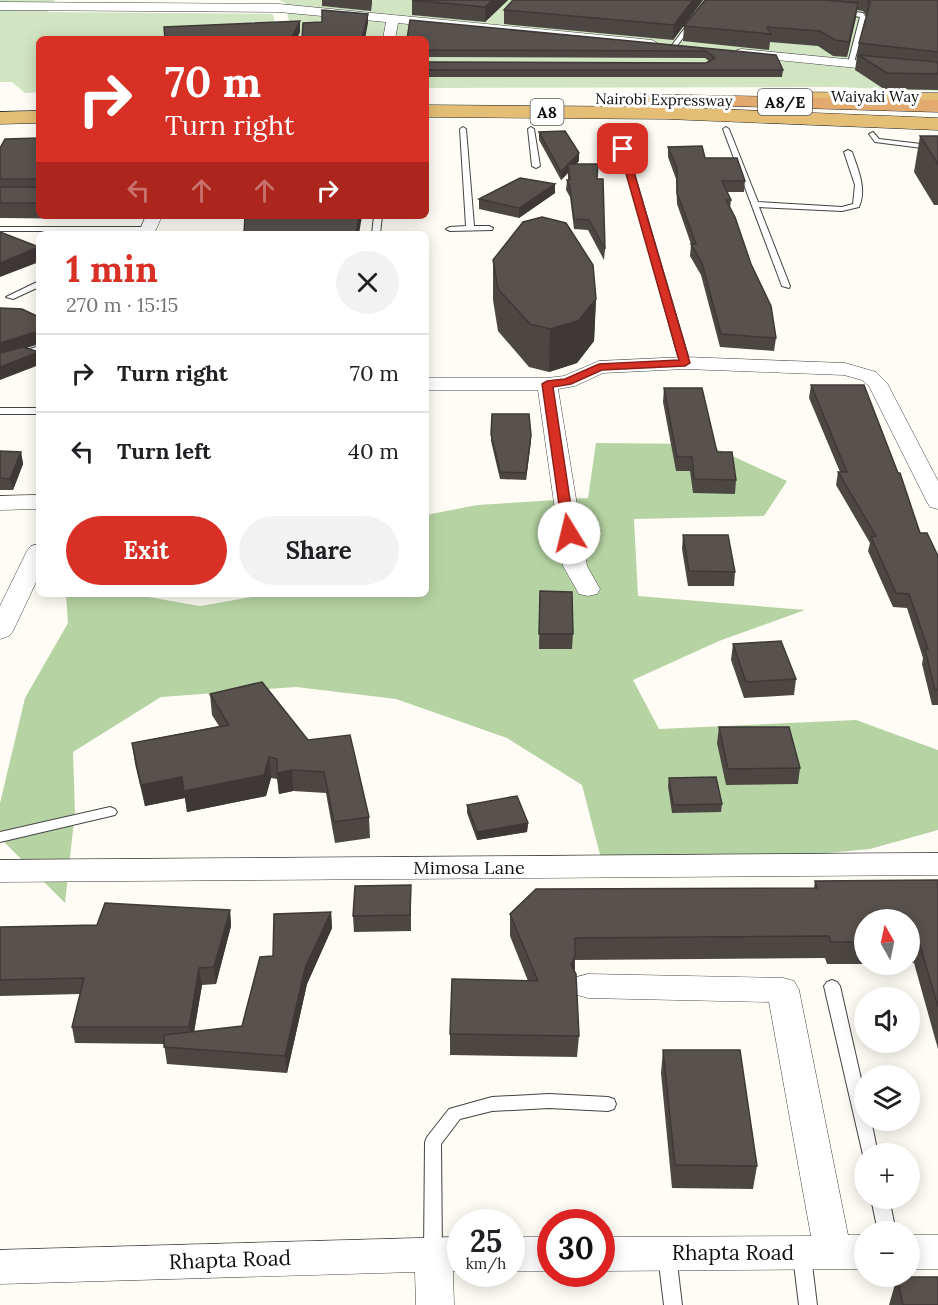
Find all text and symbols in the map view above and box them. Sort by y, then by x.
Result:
text: 70 m [165,55,261,109]
icon: right [66,60,144,138]
street label: Waiyaki Way [831,87,919,106]
street label: Nairobi Expressway [595,89,733,110]
road number: A8/E [758,89,812,115]
road number: A8 [530,99,564,125]
text: Turn right [165,108,294,142]
pin [597,123,648,174]
icon: arrive [606,132,639,165]
icon: left [122,174,155,207]
icon: ahead [185,174,218,207]
icon: ahead [248,174,281,207]
icon: right [311,174,344,207]
text: 1 min [66,246,158,292]
button: close [336,251,399,314]
text: 270 m · 15:15 [66,292,178,317]
icon: right [66,357,99,390]
text: Turn right [117,359,228,387]
text: 70 m [350,359,399,387]
icon: left [66,435,99,468]
text: Turn left [117,437,211,465]
text: 40 m [348,437,399,465]
position arrow [537,501,601,565]
button: Exit [66,516,227,585]
button: Share [239,516,399,585]
street label: Mimosa Lane [413,856,525,879]
north arrow [854,909,920,975]
map controls [854,909,920,1287]
button: sound [854,987,920,1053]
button: layers [854,1065,920,1131]
button: + [854,1143,920,1209]
speed limit sign: 30 [537,1209,615,1287]
button: − [854,1221,920,1287]
text: 25 [470,1222,502,1260]
street label: Rhapta Road [672,1239,794,1266]
street label: Rhapta Road [168,1244,292,1275]
text: km/h [466,1254,506,1273]

